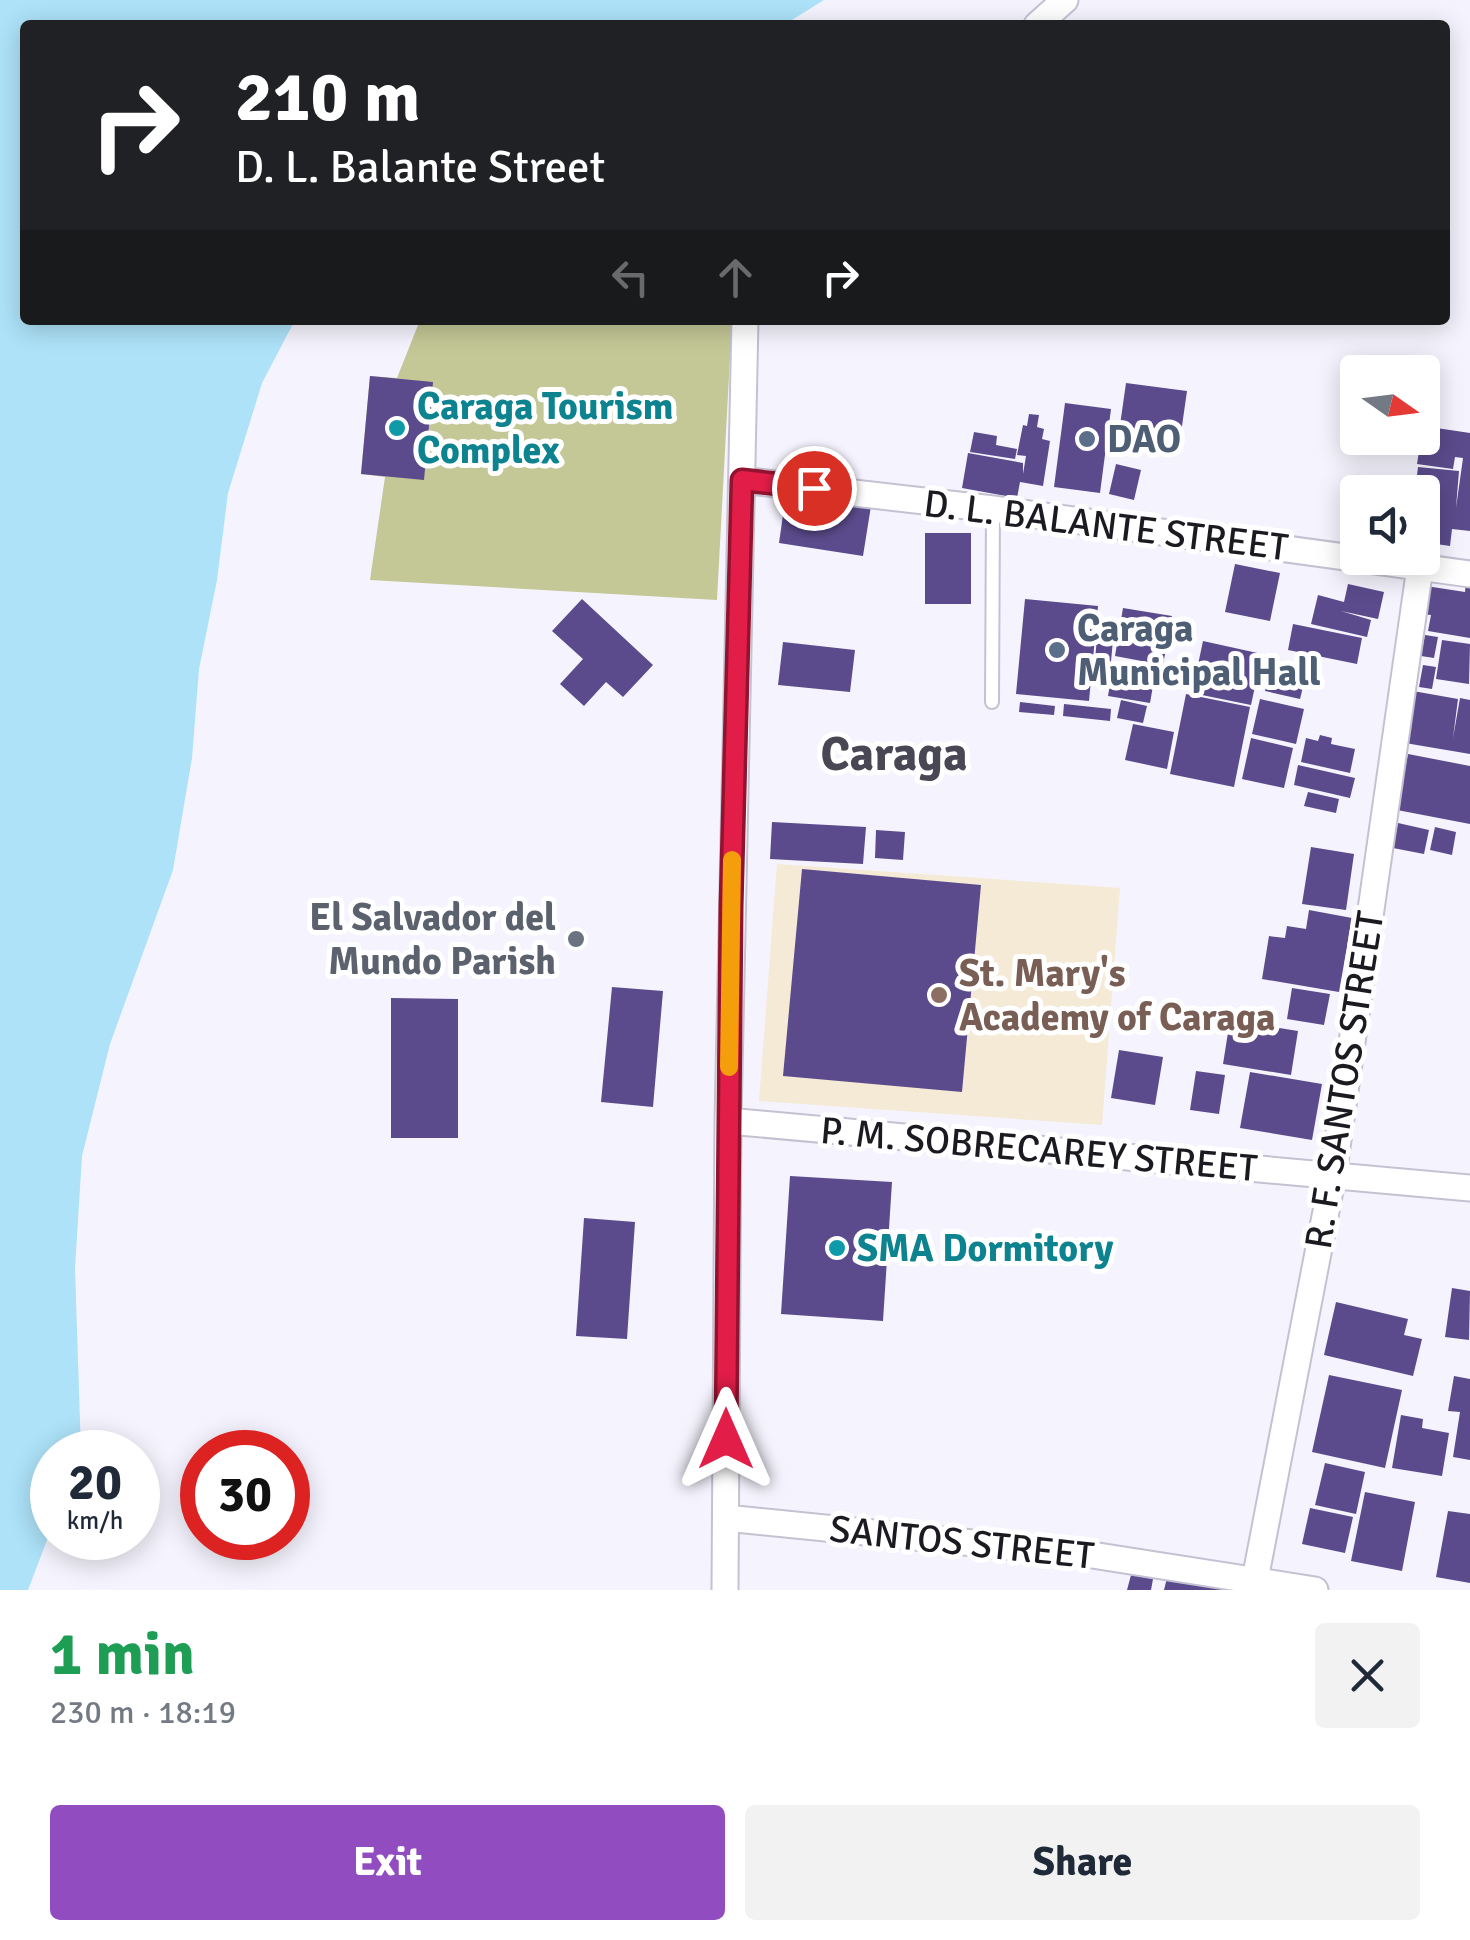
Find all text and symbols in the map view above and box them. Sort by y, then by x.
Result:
text: 210 m [235,54,420,140]
icon: right [70,60,200,190]
text: D. L. Balante Street [235,140,605,195]
icon: left [603,250,658,305]
icon: ahead [708,250,763,305]
icon: right [813,250,868,305]
north arrow [1340,355,1440,455]
map controls [1340,355,1440,575]
place label: Caraga Tourism Complex [417,383,673,474]
place label: DAO [1107,416,1181,463]
marker: Caraga Tourism Complex [386,417,408,439]
marker: DAO [1076,428,1098,450]
pin [772,446,857,531]
icon: arrive [787,461,842,516]
button: sound [1340,475,1440,575]
street label: D. L. BALANTE STREET [921,480,1291,571]
place label: Caraga Municipal Hall [1077,605,1321,696]
marker: Caraga Municipal Hall [1046,639,1068,661]
district label: Caraga [820,725,968,784]
place label: El Salvador del Mundo Parish [309,894,556,985]
street label: R. F. SANTOS STREET [1295,908,1394,1252]
marker: El Salvador del Mundo Parish [565,928,587,950]
place label: St. Mary's Academy of Caraga [959,950,1276,1041]
marker: St. Mary's Academy of Caraga [928,984,950,1006]
street label: P. M. SOBRECAREY STREET [819,1107,1260,1192]
place label: SMA Dormitory [857,1225,1114,1272]
marker: SMA Dormitory [826,1237,848,1259]
position arrow [674,1387,778,1491]
speed limit sign: 30 [180,1430,310,1560]
text: 20 [68,1452,122,1514]
text: km/h [67,1505,123,1536]
street label: SANTOS STREET [827,1505,1097,1580]
text: 1 min [50,1618,195,1692]
button: close [1315,1623,1420,1728]
text: 230 m · 18:19 [50,1693,236,1732]
button: Exit [50,1805,725,1920]
button: Share [745,1805,1420,1920]

